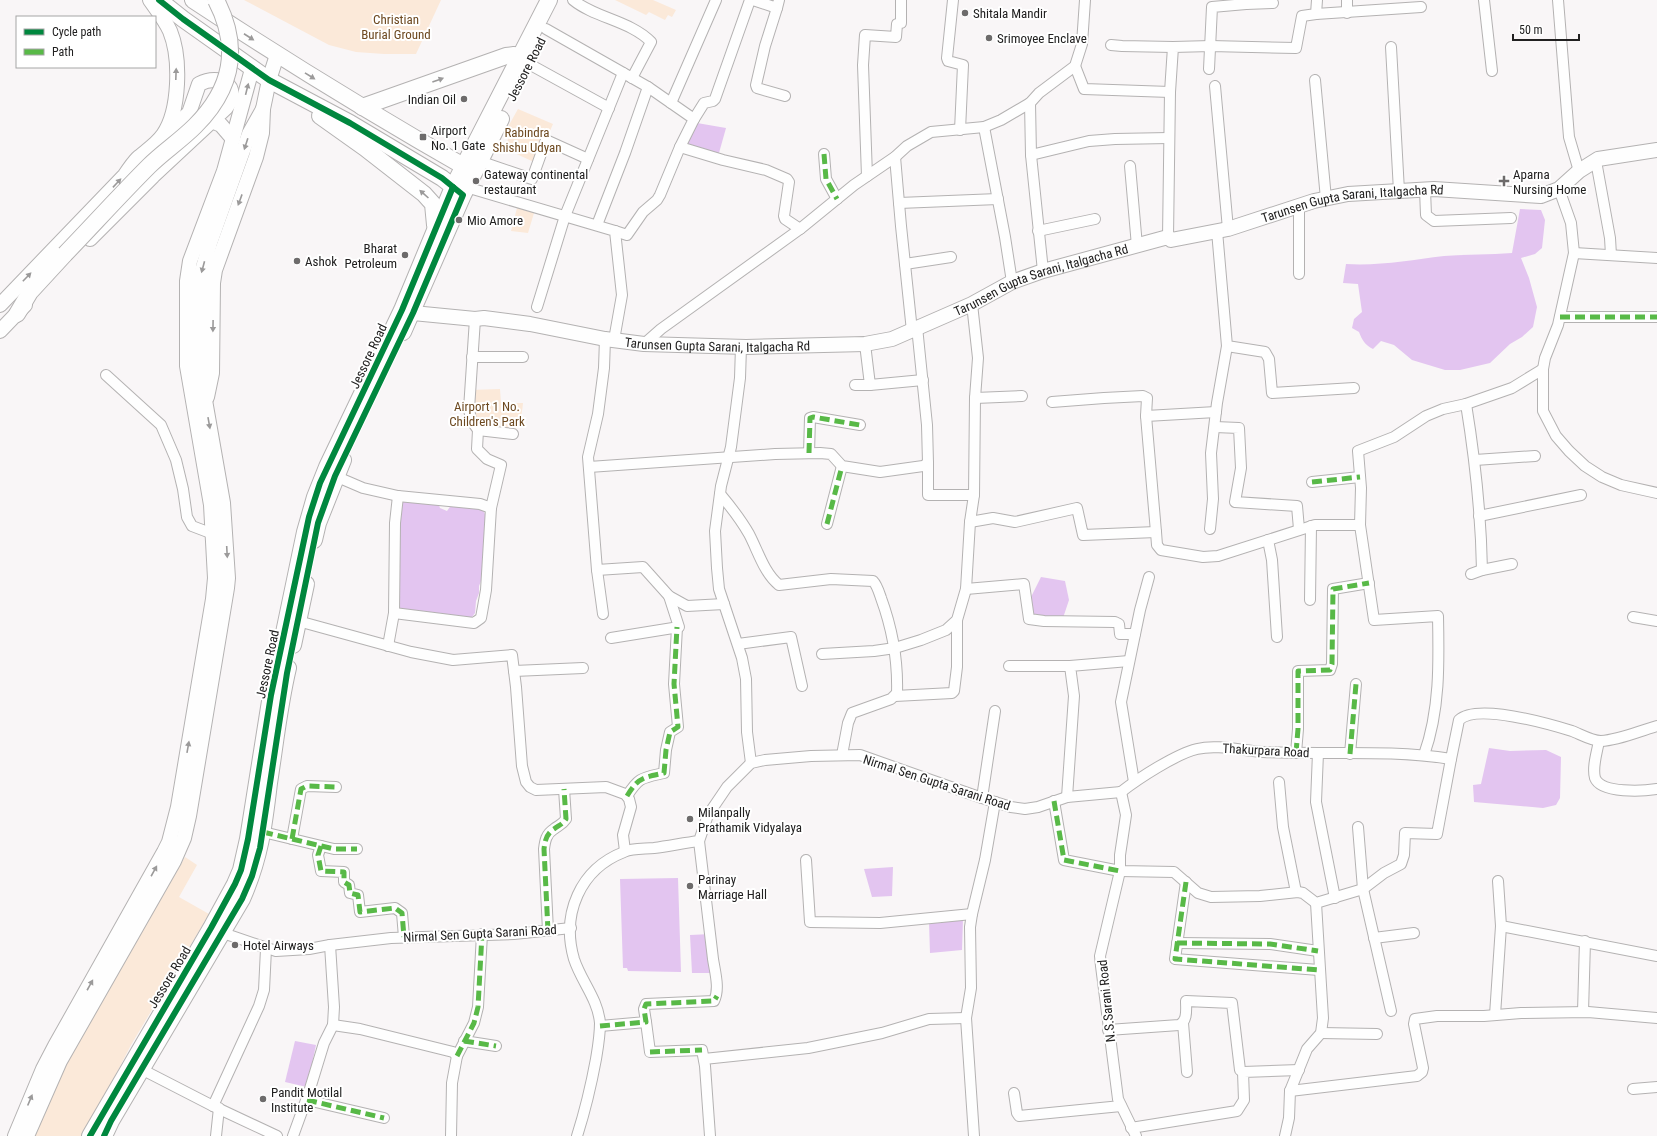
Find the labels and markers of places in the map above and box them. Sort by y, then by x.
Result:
place label: Shitala Mandir [973,6,1047,21]
marker: Shitala Mandir [960,8,970,18]
place label: Srimoyee Enclave [997,31,1087,46]
marker: Srimoyee Enclave [984,33,994,43]
place label: Indian Oil [408,92,456,107]
marker: Indian Oil [459,94,469,104]
place label: Airport No. 1 Gate [431,123,485,153]
marker: Airport No. 1 Gate [418,132,428,142]
place label: Gateway continental restaurant [484,167,588,197]
place label: Aparna Nursing Home [1513,167,1586,197]
marker: Aparna Nursing Home [1498,175,1510,187]
marker: Gateway continental restaurant [471,176,481,186]
place label: Mio Amore [467,213,523,228]
marker: Mio Amore [454,215,464,225]
place label: Bharat Petroleum [344,241,397,271]
marker: Bharat Petroleum [400,250,410,260]
place label: Ashok [305,254,337,269]
marker: Ashok [292,256,302,266]
place label: Milanpally Prathamik Vidyalaya [698,805,802,835]
marker: Milanpally Prathamik Vidyalaya [685,814,695,824]
place label: Parinay Marriage Hall [698,872,767,902]
marker: Parinay Marriage Hall [685,881,695,891]
place label: Hotel Airways [243,938,314,953]
marker: Hotel Airways [230,940,240,950]
place label: Pandit Motilal Institute [271,1085,342,1115]
marker: Pandit Motilal Institute [258,1094,268,1104]

